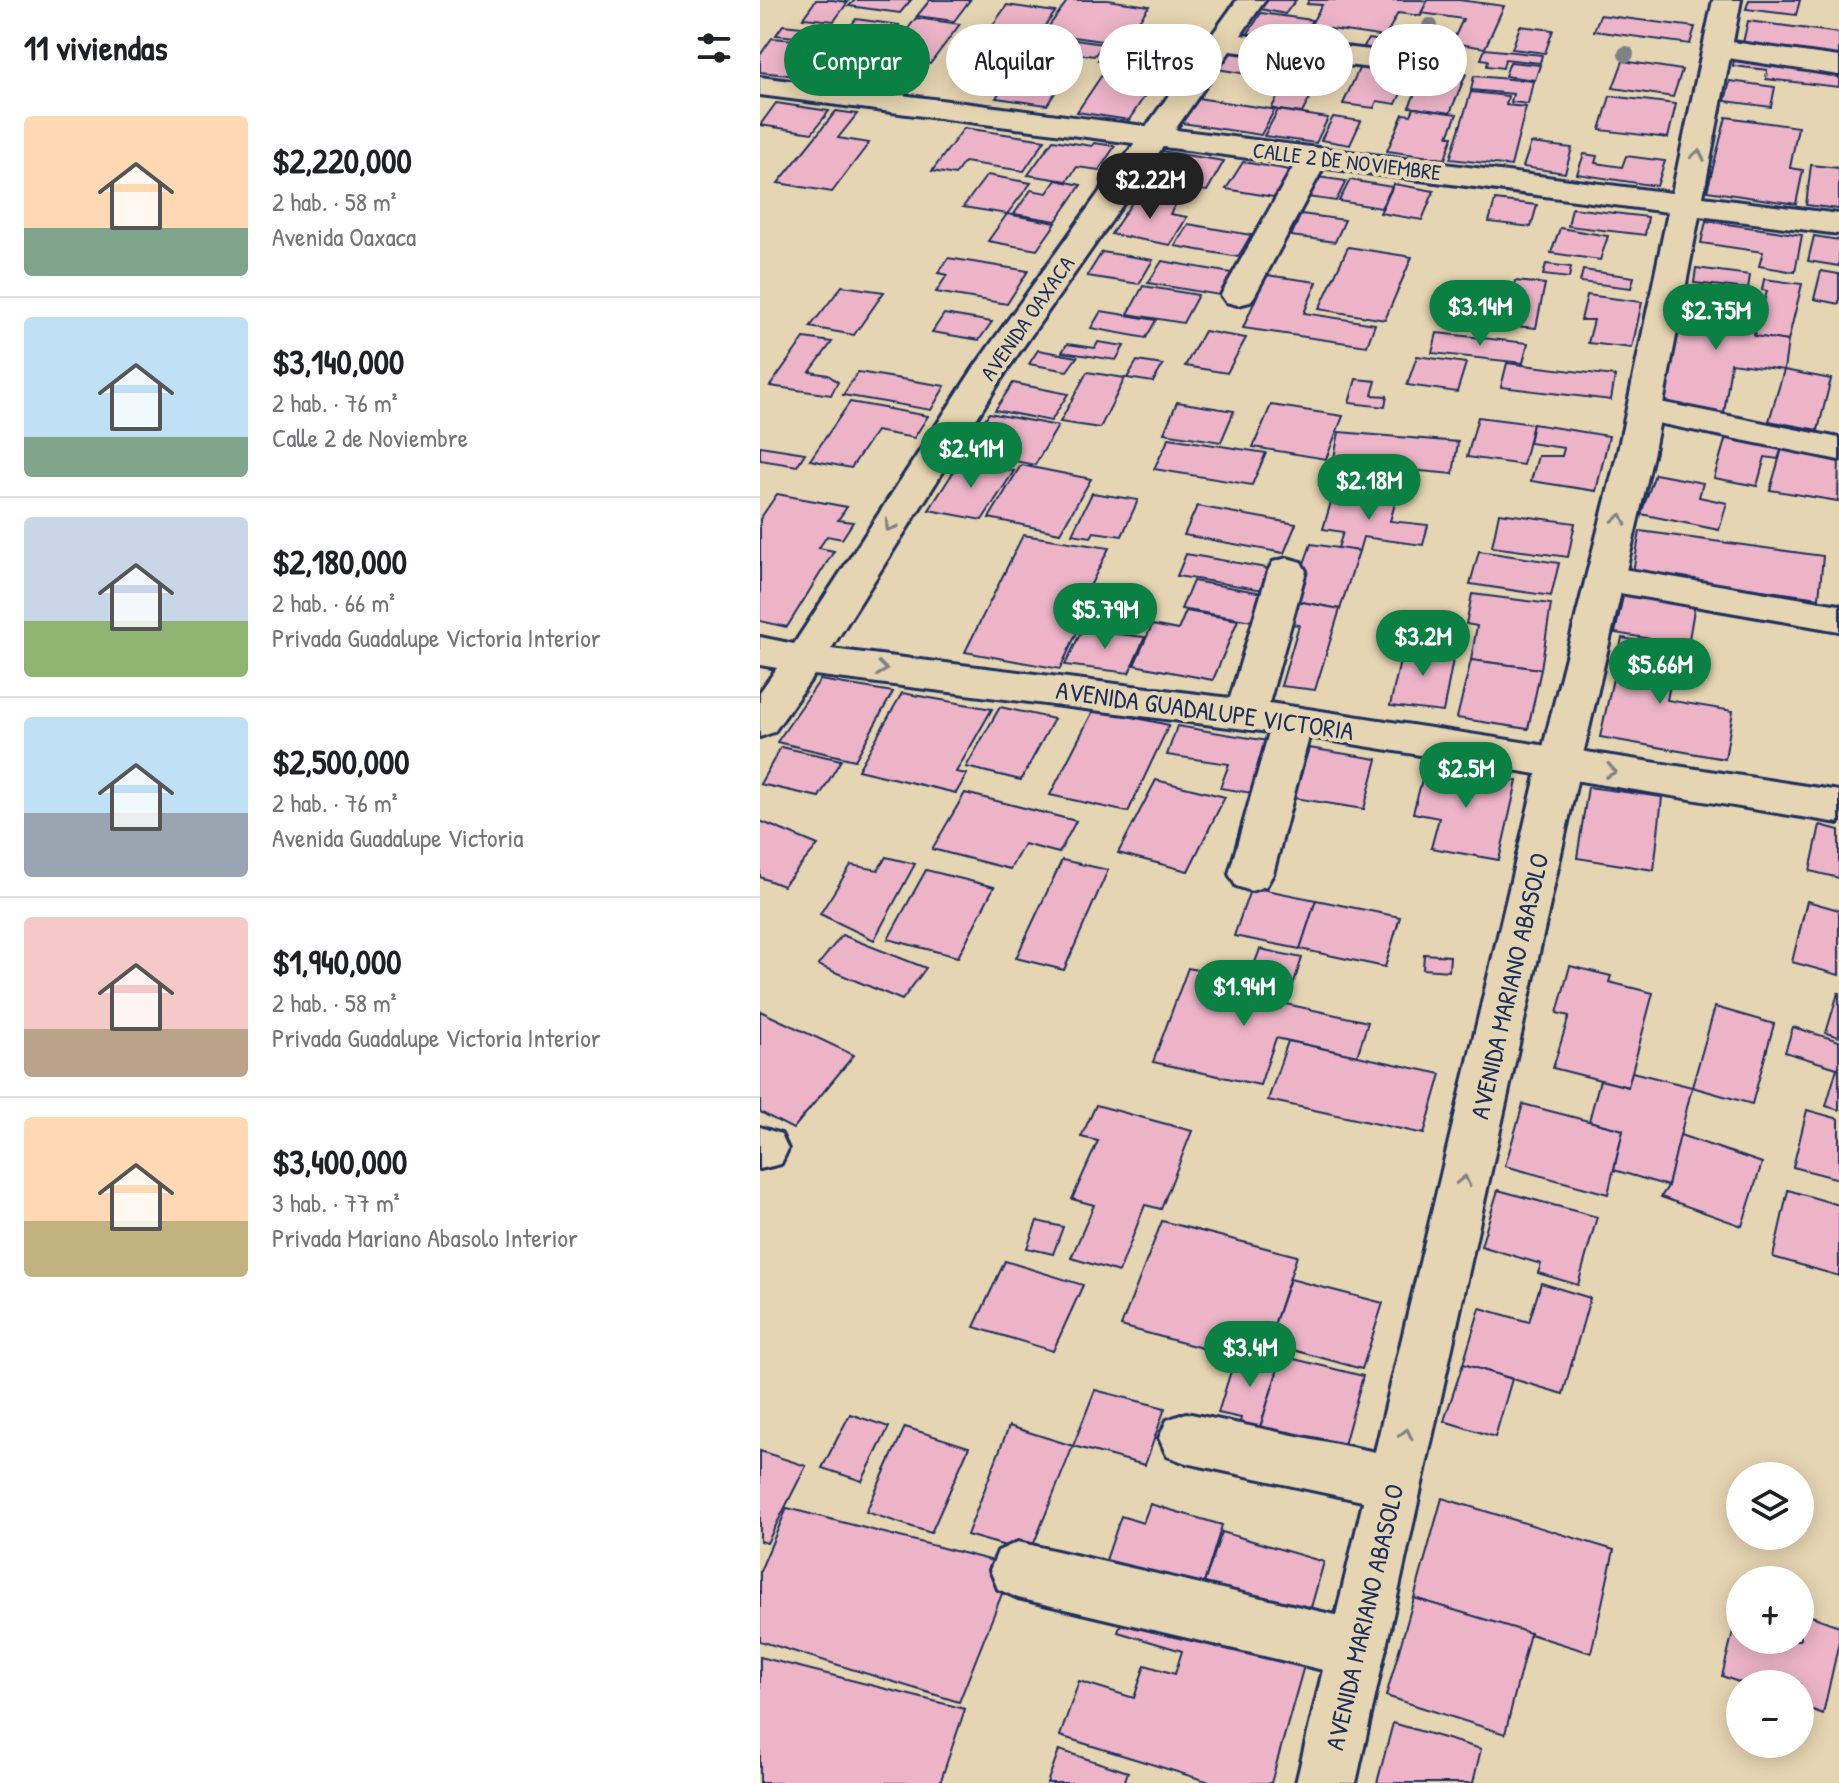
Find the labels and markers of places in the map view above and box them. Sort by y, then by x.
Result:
pin: $2.22M [1085,153,1215,221]
pin: $3.14M [1415,280,1545,348]
pin: $2.75M [1651,284,1781,352]
pin: $2.41M [906,422,1036,490]
pin: $2.18M [1304,454,1434,522]
pin: $5.79M [1040,583,1170,651]
pin: $3.2M [1367,610,1479,678]
pin: $5.66M [1595,638,1725,706]
pin: $2.5M [1410,742,1522,810]
pin: $1.94M [1179,960,1309,1028]
pin: $3.4M [1194,1321,1306,1389]

